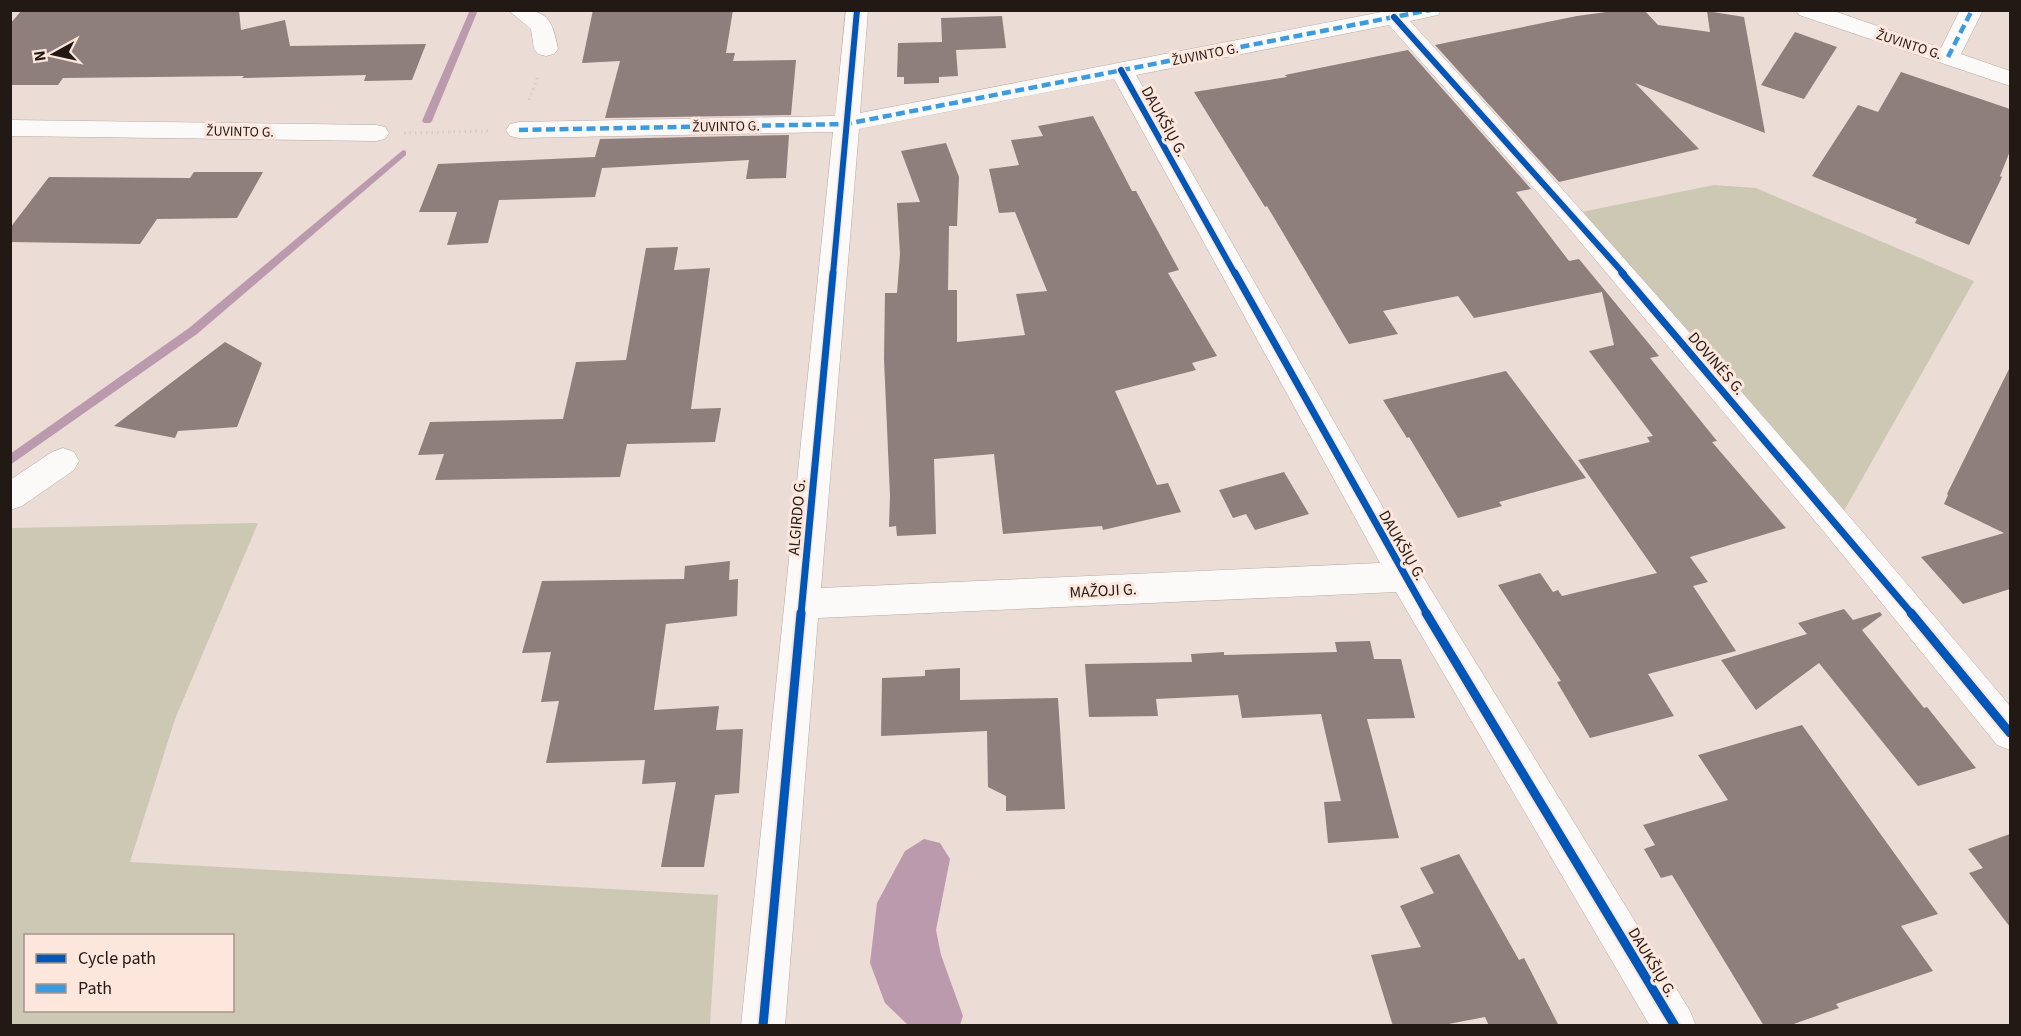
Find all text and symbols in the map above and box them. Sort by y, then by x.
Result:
north arrow [24,24,84,84]
street label: ŽUVINTO G. [1873,25,1944,65]
street label: ŽUVINTO G. [1170,39,1240,71]
text: N [29,49,52,63]
street label: DAUKŠIŲ G. [1136,82,1193,161]
street label: ŽUVINTO G. [692,116,760,138]
street label: ŽUVINTO G. [206,121,274,143]
street label: DOVINĖS G. [1683,327,1750,400]
street label: ALGIRDO G. [783,478,811,556]
street label: DAUKŠIŲ G. [1373,506,1431,585]
street label: MAŽOJI G. [1069,578,1137,604]
street label: DAUKŠIŲ G. [1623,924,1682,1001]
legend [24,934,234,1012]
text: Cycle path [78,946,156,971]
text: Path [78,976,112,1001]

